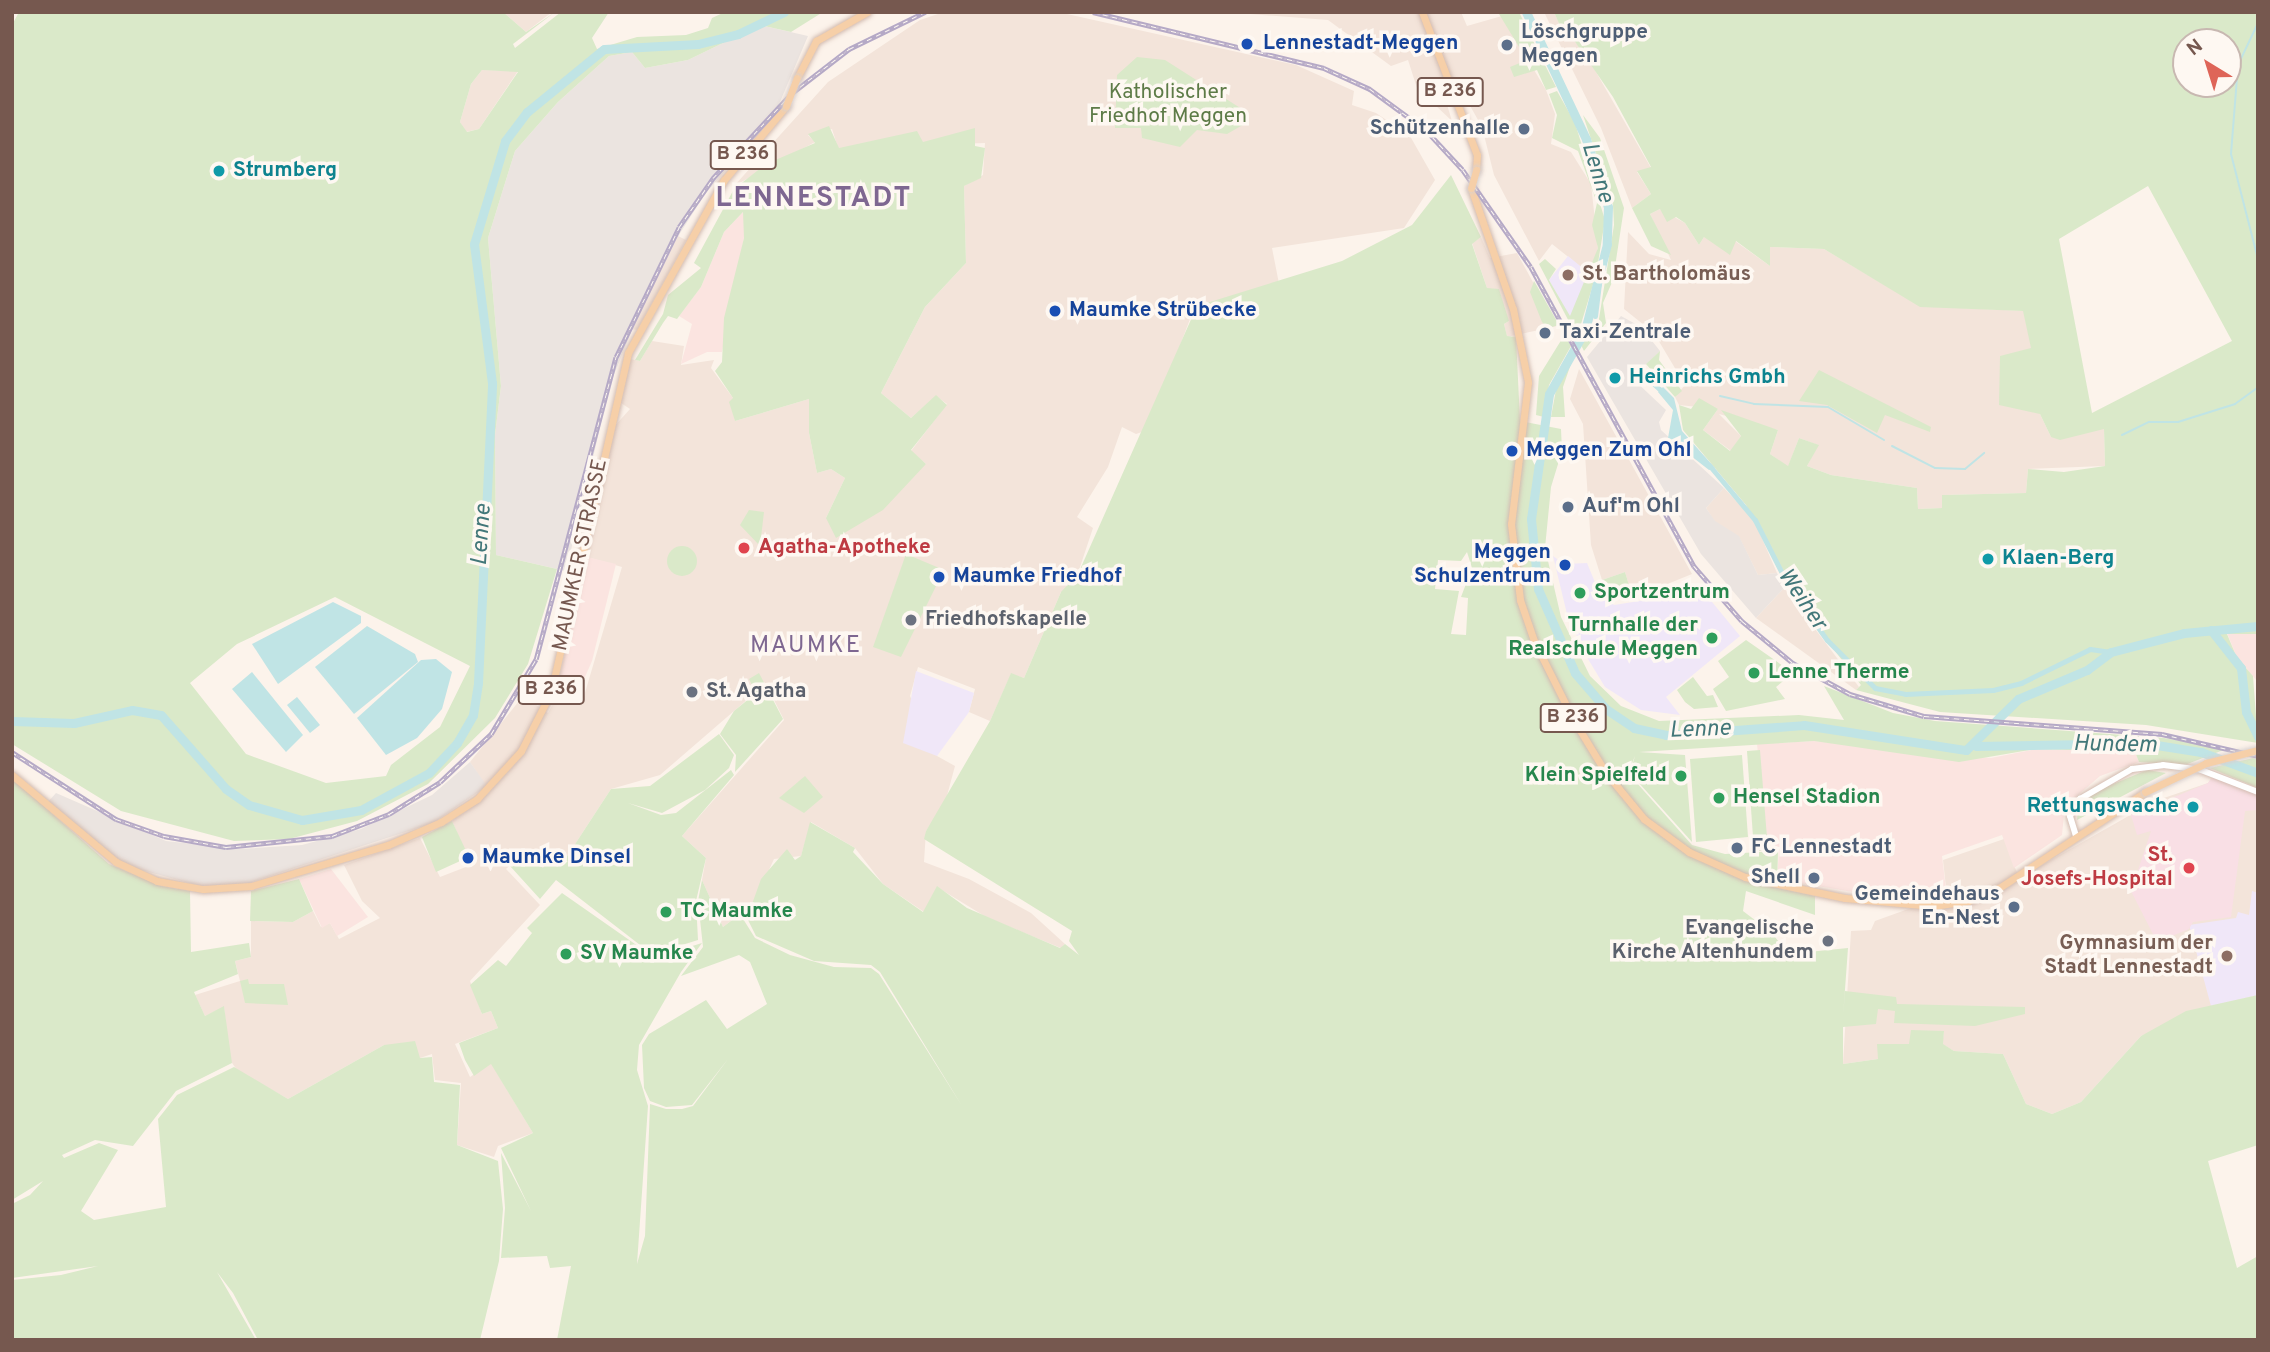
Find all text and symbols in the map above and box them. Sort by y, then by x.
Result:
place label: Löschgruppe Meggen [1521,20,1648,70]
north arrow [2172,28,2242,98]
place label: Lennestadt-Meggen [1263,31,1458,57]
marker: Lennestadt-Meggen [1237,34,1257,54]
text: N [2183,34,2208,62]
marker: Löschgruppe Meggen [1499,37,1515,53]
road number: B 236 [1415,76,1485,108]
park label: Katholischer Friedhof Meggen [1089,80,1247,130]
place label: Schützenhalle [1370,116,1510,142]
marker: Schützenhalle [1516,121,1532,137]
road number: B 236 [708,140,778,170]
water label: Lenne [1574,140,1618,206]
place label: Strumberg [233,158,337,184]
marker: Strumberg [211,163,227,179]
district label: LENNESTADT [717,182,911,216]
place label: St. Bartholomäus [1582,262,1751,288]
marker: St. Bartholomäus [1560,267,1576,283]
place label: Maumke Strübecke [1069,298,1257,324]
marker: Maumke Strübecke [1047,303,1063,319]
place label: Taxi-Zentrale [1559,320,1691,346]
marker: Taxi-Zentrale [1537,325,1553,341]
place label: Heinrichs Gmbh [1629,365,1786,391]
marker: Heinrichs Gmbh [1607,370,1623,386]
place label: Meggen Zum Ohl [1526,438,1692,464]
marker: Meggen Zum Ohl [1504,443,1520,459]
street label: MAUMKER STRASSE [548,457,614,653]
place label: Auf'm Ohl [1582,494,1680,520]
marker: Auf'm Ohl [1560,499,1576,515]
water label: Lenne [467,503,499,567]
place label: Agatha-Apotheke [758,535,931,561]
marker: Agatha-Apotheke [736,540,752,556]
place label: Meggen Schulzentrum [1414,540,1551,590]
place label: Klaen-Berg [2002,546,2114,572]
marker: Klaen-Berg [1980,551,1996,567]
marker: Meggen Schulzentrum [1557,557,1573,573]
place label: Maumke Friedhof [953,564,1122,590]
water label: Weiher [1770,564,1832,636]
marker: Maumke Friedhof [931,569,947,585]
place label: Sportzentrum [1594,580,1730,606]
marker: Sportzentrum [1572,585,1588,601]
place label: Friedhofskapelle [925,607,1087,633]
marker: Friedhofskapelle [903,612,919,628]
place label: Turnhalle der Realschule Meggen [1508,613,1698,663]
marker: Turnhalle der Realschule Meggen [1704,630,1720,646]
district label: MAUMKE [751,633,861,661]
place label: Lenne Therme [1768,660,1909,686]
marker: Lenne Therme [1746,665,1762,681]
road number: B 236 [516,674,586,706]
place label: St. Agatha [706,679,807,705]
marker: St. Agatha [684,684,700,700]
road number: B 236 [1538,702,1608,734]
water label: Lenne [1669,716,1731,746]
water label: Hundem [2073,731,2157,761]
place label: Klein Spielfeld [1525,763,1667,789]
marker: Klein Spielfeld [1673,768,1689,784]
place label: Hensel Stadion [1733,785,1880,811]
marker: Hensel Stadion [1711,790,1727,806]
place label: Rettungswache [2027,794,2179,820]
marker: Rettungswache [2185,799,2201,815]
place label: FC Lennestadt [1751,835,1892,861]
marker: FC Lennestadt [1729,840,1745,856]
place label: St. Josefs-Hospital [2021,843,2173,893]
place label: Maumke Dinsel [482,845,631,871]
marker: Maumke Dinsel [460,850,476,866]
marker: St. Josefs-Hospital [2179,858,2199,878]
place label: Shell [1751,865,1800,891]
marker: Shell [1806,870,1822,886]
place label: Gemeindehaus En-Nest [1855,882,2000,932]
place label: TC Maumke [680,899,793,925]
marker: Gemeindehaus En-Nest [2006,899,2022,915]
marker: TC Maumke [658,904,674,920]
place label: Evangelische Kirche Altenhundem [1611,916,1814,966]
place label: Gymnasium der Stadt Lennestadt [2044,931,2213,981]
marker: Evangelische Kirche Altenhundem [1820,933,1836,949]
place label: SV Maumke [580,941,694,967]
marker: SV Maumke [558,946,574,962]
marker: Gymnasium der Stadt Lennestadt [2219,948,2235,964]

